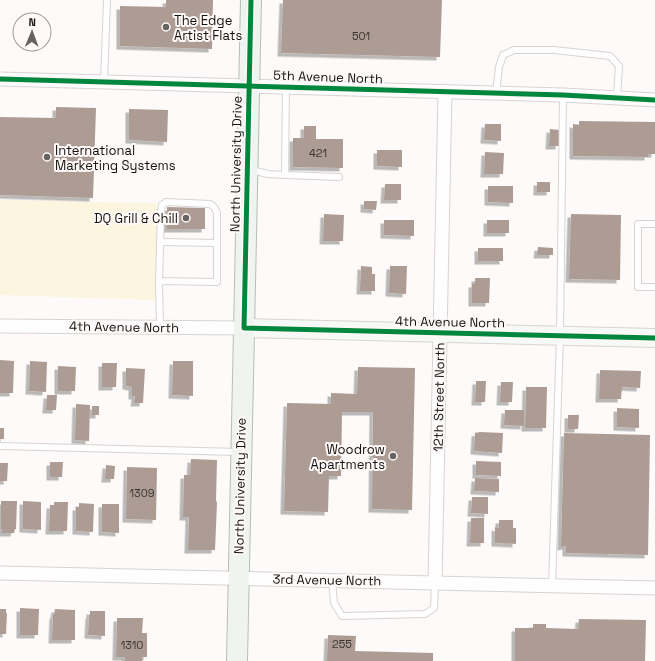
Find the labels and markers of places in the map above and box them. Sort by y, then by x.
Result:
place label: The Edge Artist Flats [174,12,243,44]
marker: The Edge Artist Flats [161,22,171,32]
place label: International Marketing Systems [55,142,176,174]
marker: International Marketing Systems [42,152,52,162]
place label: DQ Grill & Chill [94,210,178,227]
marker: DQ Grill & Chill [181,213,191,223]
place label: Woodrow Apartments [311,441,385,473]
marker: Woodrow Apartments [388,451,398,461]

